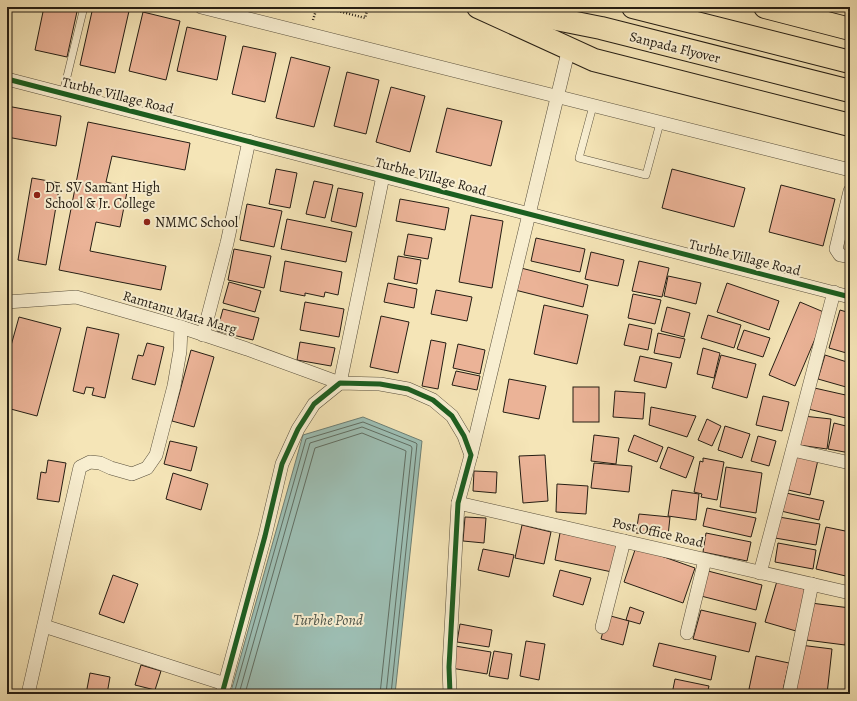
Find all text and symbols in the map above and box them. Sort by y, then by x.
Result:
street label: Sanpada Flyover [627,27,723,68]
street label: Turbhe Village Road [60,72,176,119]
street label: Turbhe Village Road [373,153,489,201]
place label: Dr. SV Samant High School & Jr. College [45,178,161,213]
marker: Dr. SV Samant High School & Jr. College [32,190,42,200]
place label: NMMC School [155,213,239,232]
marker: NMMC School [142,217,152,227]
street label: Turbhe Village Road [687,234,803,281]
street label: Ramtanu Mata Marg [120,286,239,339]
street label: Post Office Road [610,513,706,552]
water label: Turbhe Pond [293,610,363,630]

